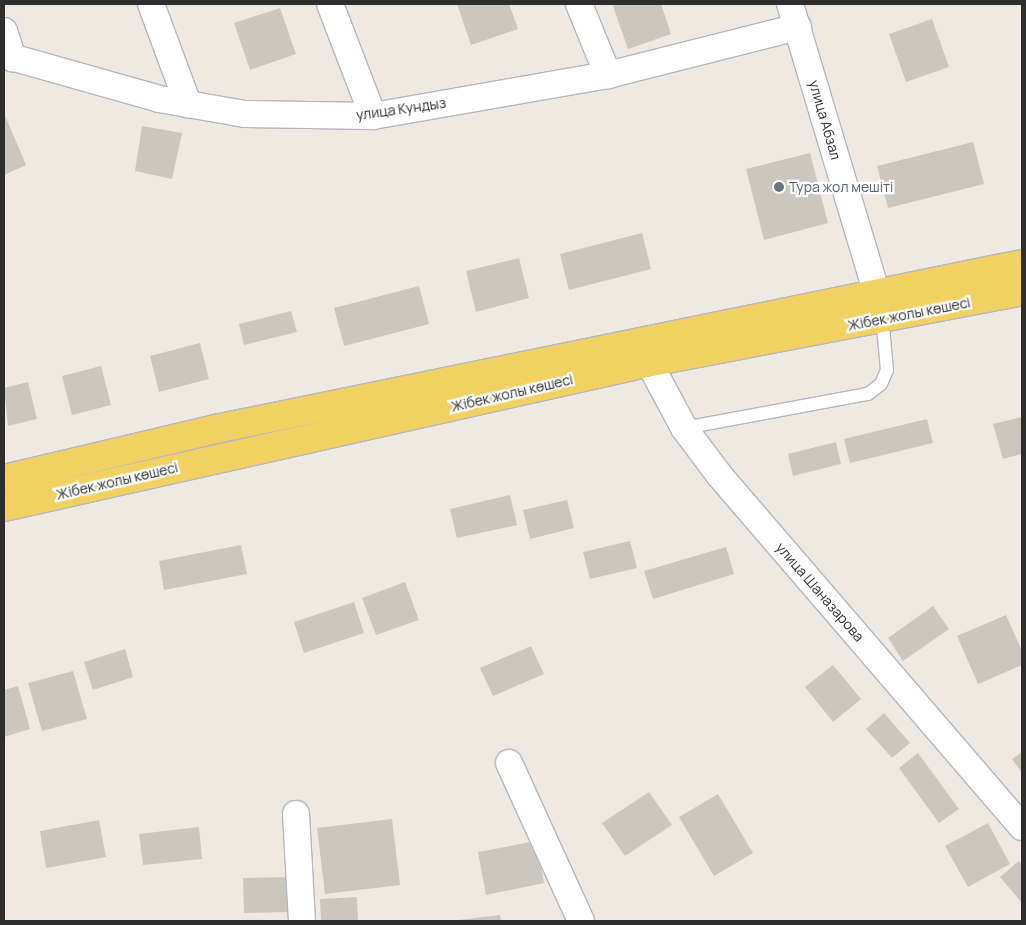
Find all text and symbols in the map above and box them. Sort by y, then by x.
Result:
street label: улица Абзал [806,78,844,162]
street label: улица Кундыз [355,94,447,124]
place label: Тура жол мешіті [789,179,893,195]
marker: Тура жол мешіті [773,181,785,193]
street label: Жібек жолы көшесі [846,294,972,334]
street label: Жібек жолы көшесі [449,371,575,415]
street label: Жібек жолы көшесі [54,459,180,503]
street label: улица Шаназарова [772,539,868,645]

